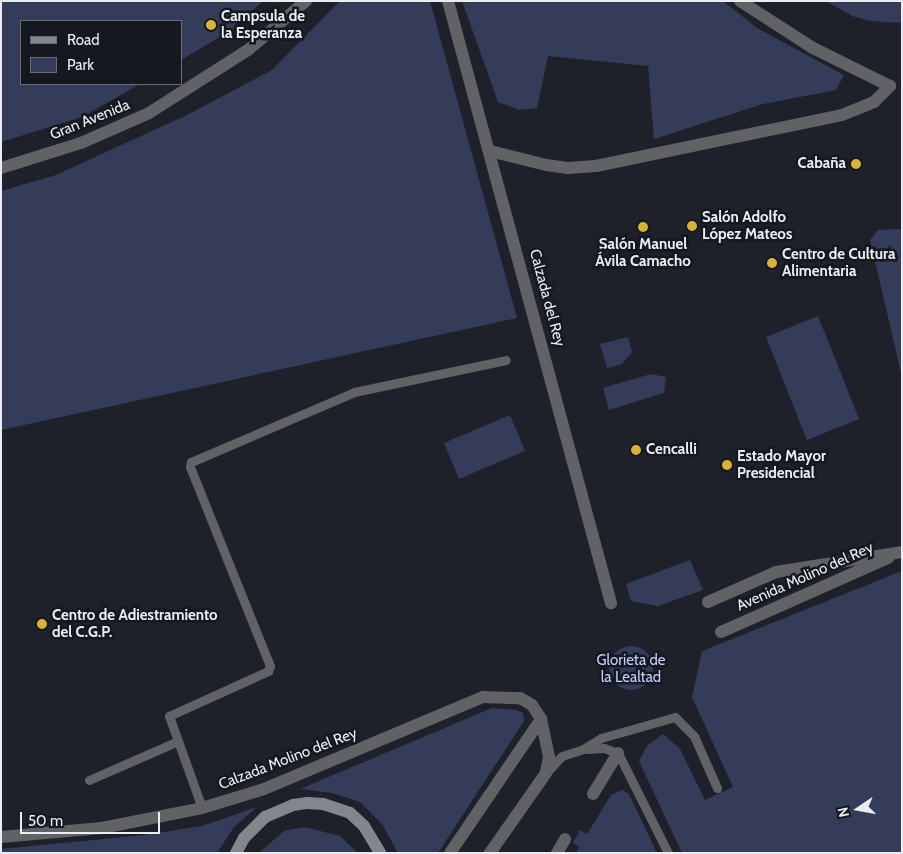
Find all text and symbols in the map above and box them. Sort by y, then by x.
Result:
place label: Campsula de la Esperanza [221,7,305,42]
marker: Campsula de la Esperanza [205,19,217,31]
legend [20,20,182,85]
text: Road [67,31,100,49]
text: Park [67,56,94,74]
street label: Gran Avenida [48,96,132,144]
place label: Cabaña [798,155,846,173]
marker: Cabaña [850,158,862,170]
place label: Salón Adolfo López Mateos [702,208,792,243]
marker: Salón Adolfo López Mateos [686,220,698,232]
marker: Salón Manuel Ávila Camacho [637,221,649,233]
place label: Salón Manuel Ávila Camacho [595,235,691,270]
place label: Centro de Cultura Alimentaria [782,245,895,280]
street label: Calzada del Rey [525,247,569,349]
marker: Centro de Cultura Alimentaria [766,257,778,269]
place label: Cencalli [646,441,697,459]
marker: Cencalli [630,444,642,456]
place label: Estado Mayor Presidencial [737,447,826,482]
marker: Estado Mayor Presidencial [721,459,733,471]
street label: Avenida Molino del Rey [734,539,876,615]
place label: Centro de Adiestramiento del C.G.P. [52,606,218,641]
marker: Centro de Adiestramiento del C.G.P. [36,618,48,630]
park label: Glorieta de la Lealtad [597,651,665,686]
street label: Calzada Molino del Rey [216,724,360,794]
north arrow [833,784,883,834]
scale bar [22,802,162,834]
text: N [833,805,853,819]
text: 50 m [28,812,63,830]

